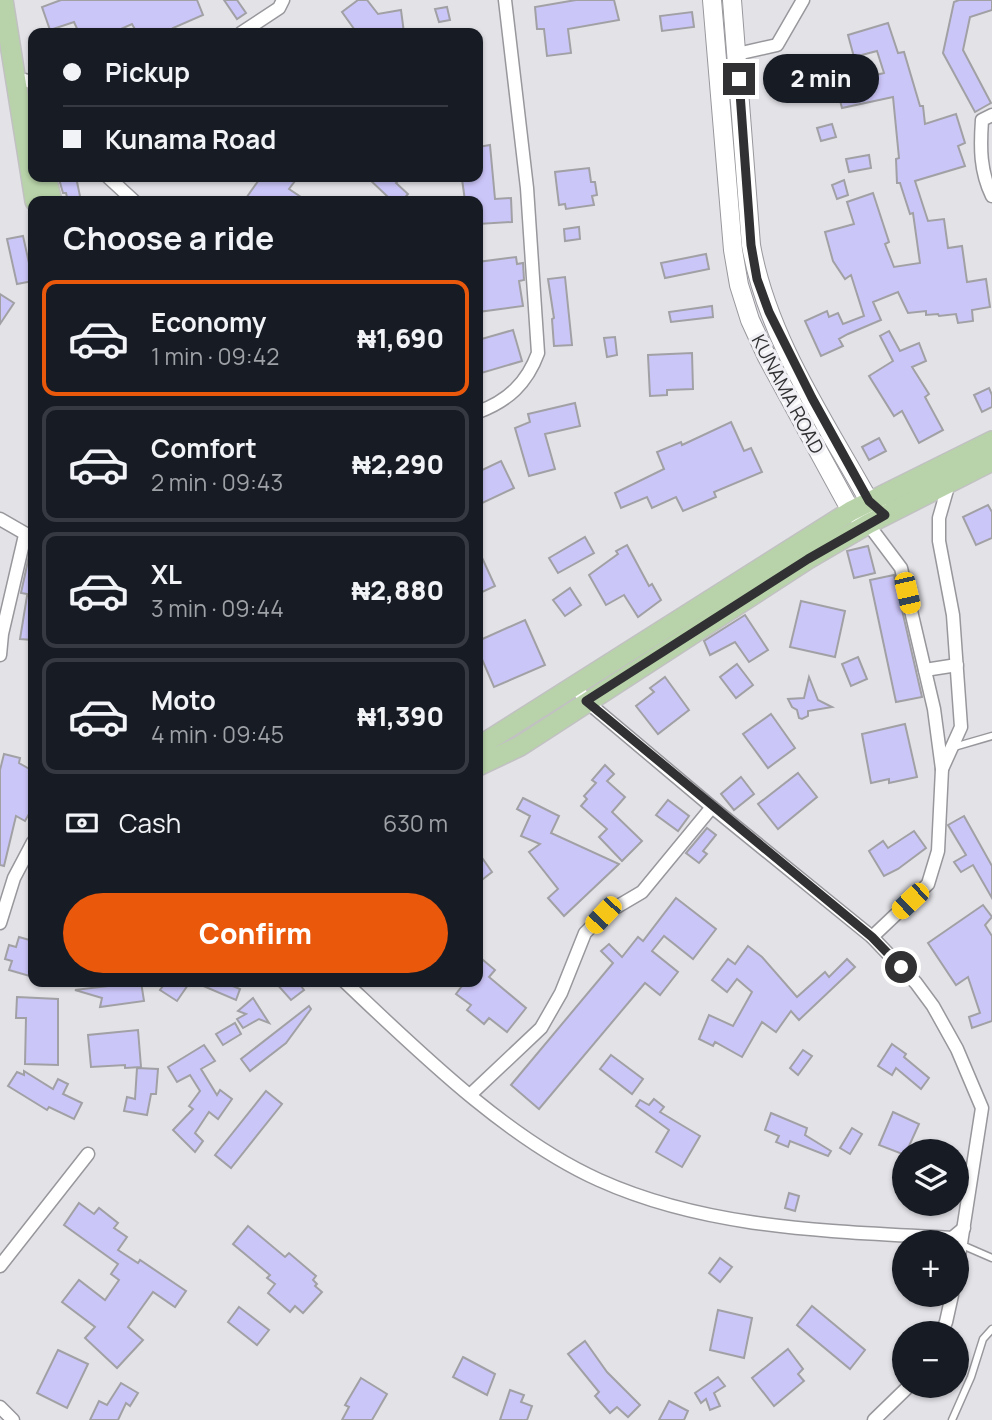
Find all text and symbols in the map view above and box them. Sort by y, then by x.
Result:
text: Pickup [105,54,190,90]
callout: 2 min [764,55,879,104]
text: 2 min [791,62,852,94]
route end [723,63,755,95]
text: Kunama Road [105,121,276,157]
text: Choose a ride [63,216,274,260]
text: Economy [151,304,266,340]
icon: car [67,307,130,370]
text: ₦1,690 [357,320,444,356]
street label: KUNAMA ROAD [746,330,830,458]
text: 1 min · 09:42 [151,340,279,372]
text: Comfort [151,430,257,466]
icon: car [67,433,130,496]
text: ₦2,290 [352,446,444,482]
text: 2 min · 09:43 [151,466,283,498]
text: XL [151,556,182,592]
icon: car [67,559,130,622]
car [893,570,922,616]
text: ₦2,880 [351,572,444,608]
text: 3 min · 09:44 [151,592,284,624]
text: Moto [151,682,216,718]
icon: car [67,685,130,748]
text: ₦1,390 [357,698,444,734]
text: 4 min · 09:45 [151,718,284,750]
icon: cash [63,804,101,842]
text: Cash [119,805,181,841]
text: 630 m [383,807,448,839]
car [888,879,933,923]
car [581,892,626,938]
button: Confirm [63,893,448,973]
route start [885,951,917,983]
map controls [892,1139,969,1398]
button: layers [892,1139,969,1216]
button: + [892,1230,969,1307]
button: − [892,1321,969,1398]

